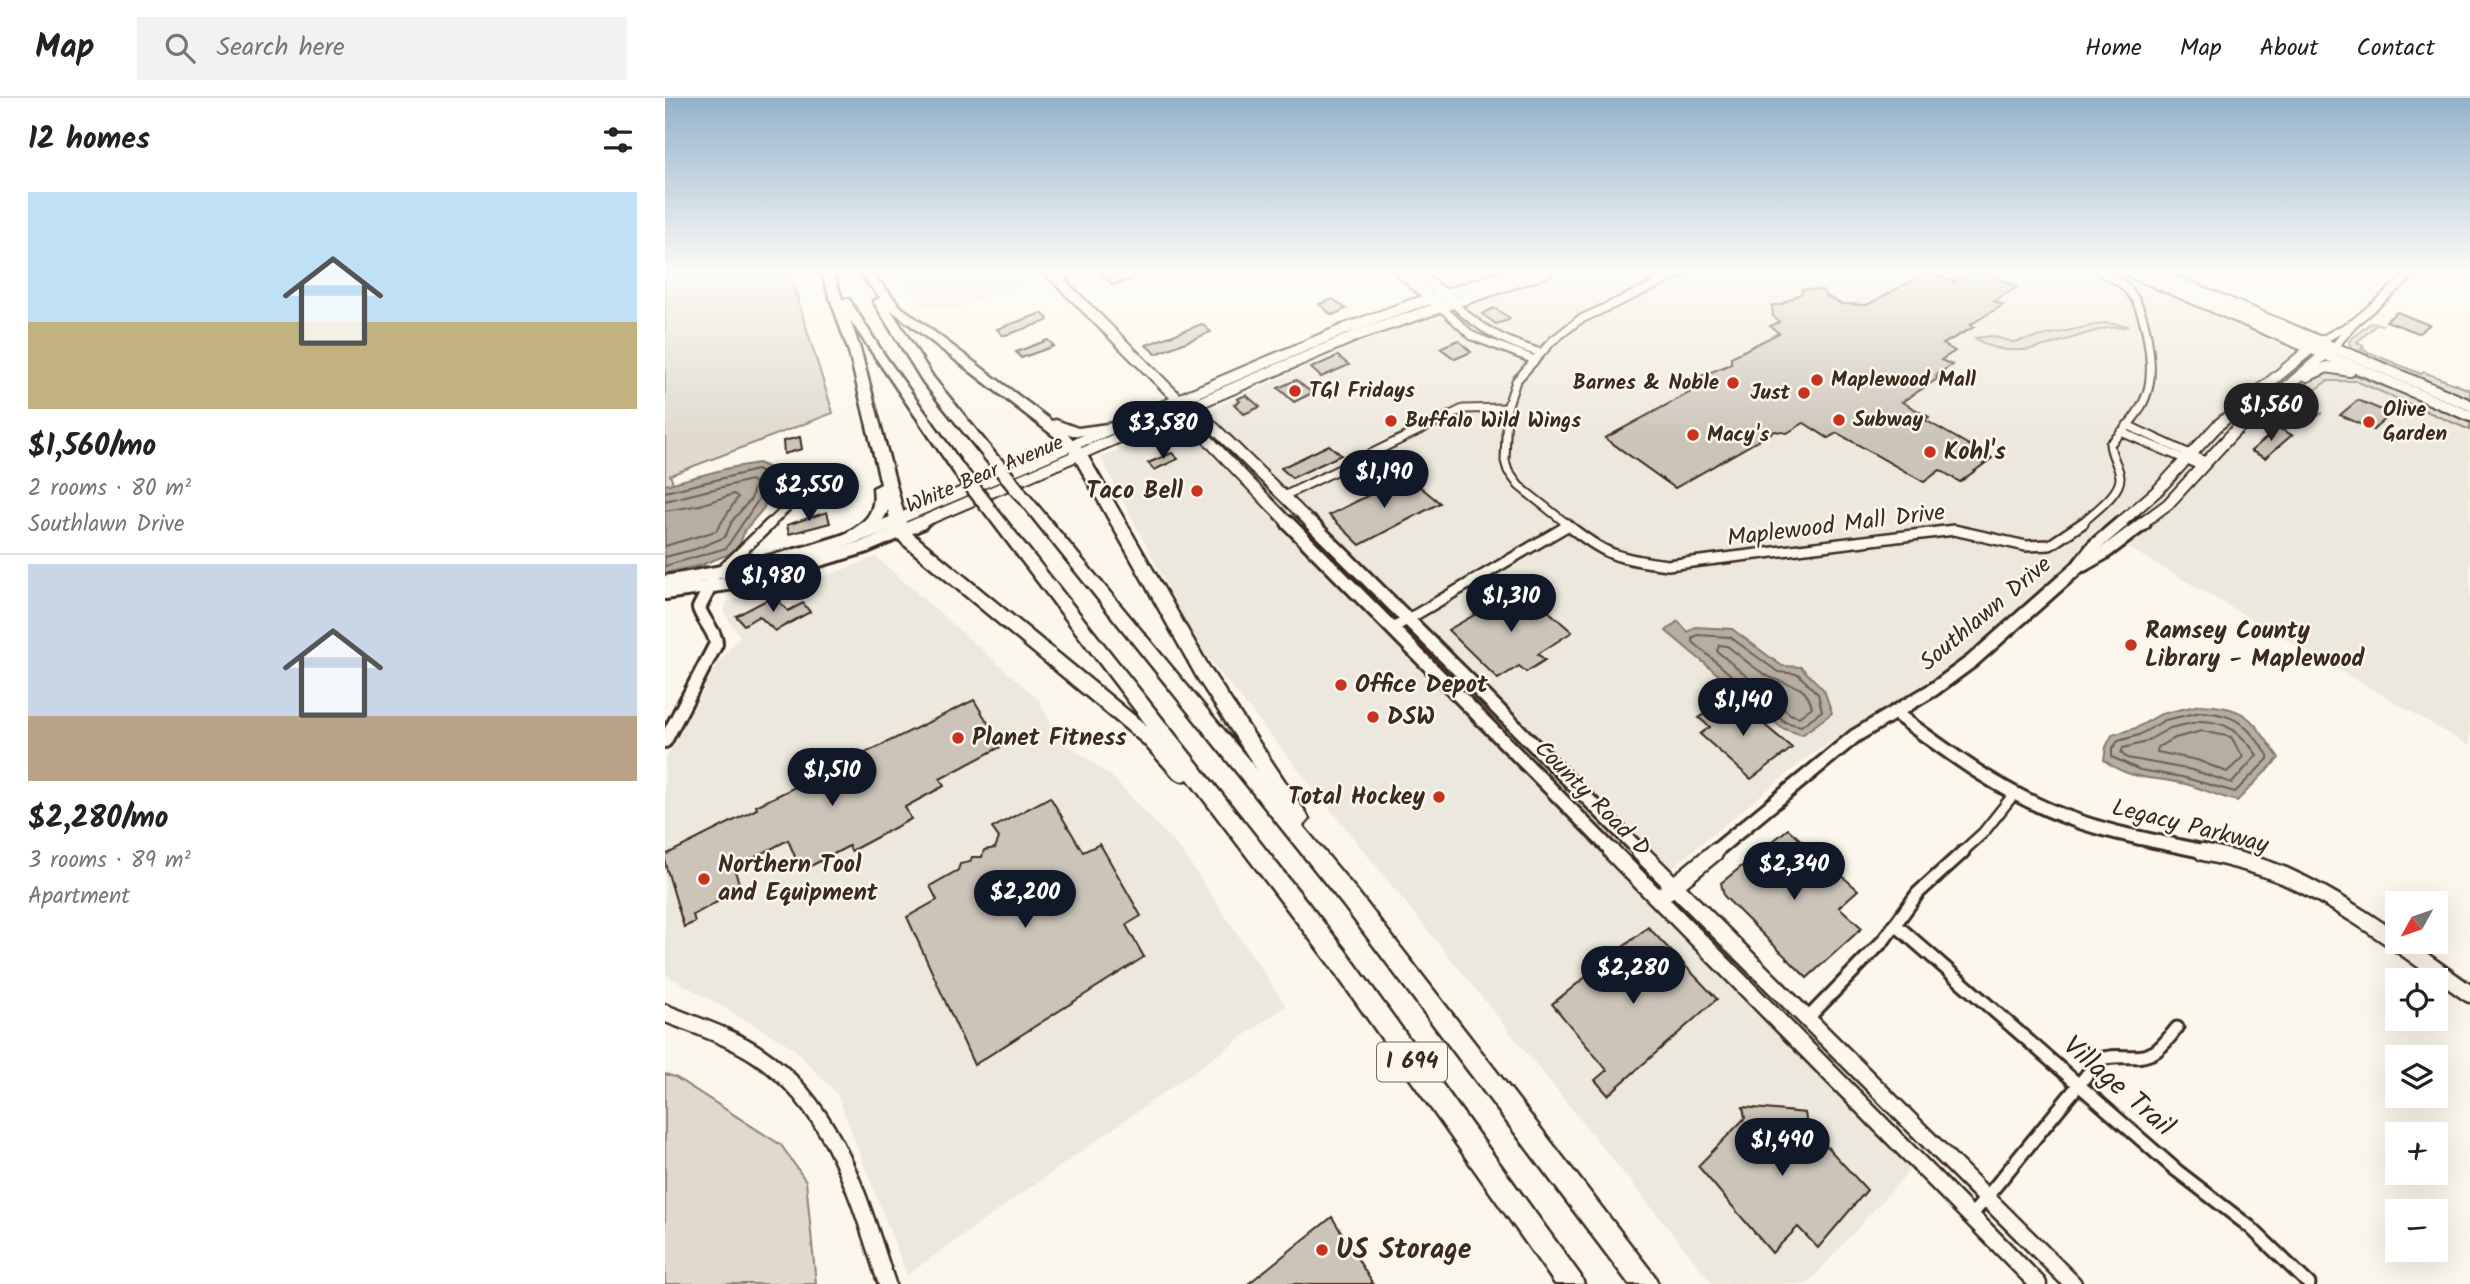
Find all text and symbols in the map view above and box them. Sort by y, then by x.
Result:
search box [137,17,627,80]
text: Map [35,22,95,75]
text: Search here [217,27,345,69]
icon: search [161,29,199,67]
text: Home [2085,29,2142,68]
text: Map [2180,29,2222,68]
text: About [2260,29,2318,68]
text: Contact [2356,29,2435,68]
text: 12 homes [28,116,150,164]
icon: filters [599,121,637,159]
icon: home [270,238,396,364]
place label: Maplewood Mall [1831,364,1976,397]
place label: Barnes & Noble [1573,367,1719,400]
marker: Maplewood Mall [1809,372,1825,388]
place label: TGI Fridays [1309,375,1415,408]
marker: Barnes & Noble [1725,375,1741,391]
place label: Just [1750,377,1791,410]
marker: TGI Fridays [1287,383,1303,399]
pin: $1,560 [2214,384,2328,443]
marker: Just [1796,385,1812,401]
text: $1,560 [2240,388,2302,424]
place label: Olive Garden [2383,394,2447,451]
pin: $3,580 [1106,402,1220,461]
place label: Subway [1853,404,1923,437]
place label: Buffalo Wild Wings [1405,405,1581,438]
text: $3,580 [1128,406,1198,442]
marker: Subway [1831,412,1847,428]
marker: Buffalo Wild Wings [1383,413,1399,429]
marker: Olive Garden [2361,414,2377,430]
place label: Macy's [1707,419,1769,452]
text: $1,560/mo [28,423,156,471]
street label: White Bear Avenue [901,427,1070,523]
marker: Macy's [1685,427,1701,443]
place label: Kohl's [1944,433,2006,472]
marker: Kohl's [1922,444,1938,460]
pin: $1,190 [1327,450,1441,510]
text: $1,190 [1356,455,1412,491]
pin: $2,550 [752,464,866,523]
text: $2,550 [775,468,843,504]
text: 2 rooms · 80 m² [28,471,191,507]
place label: Taco Bell [1086,472,1184,511]
marker: Taco Bell [1189,483,1205,499]
street label: Maplewood Mall Drive [1725,493,1947,559]
text: Southlawn Drive [28,507,184,543]
street label: Southlawn Drive [1911,547,2061,681]
pin: $1,980 [716,554,830,614]
text: $1,980 [741,559,805,595]
pin: $1,310 [1454,574,1568,634]
text: $1,310 [1482,579,1540,615]
icon: home [270,610,396,736]
place label: Ramsey County Library - Maplewood [2145,612,2366,679]
marker: Ramsey County Library - Maplewood [2123,637,2139,653]
place label: Office Depot [1355,666,1489,705]
marker: Office Depot [1333,677,1349,693]
pin: $1,140 [1686,678,1800,738]
text: $1,140 [1714,683,1772,719]
place label: DSW [1387,698,1435,737]
marker: DSW [1365,709,1381,725]
place label: Planet Fitness [972,719,1126,758]
marker: Planet Fitness [950,730,966,746]
street label: County Road D [1524,731,1660,867]
pin: $1,510 [775,748,889,808]
text: $1,510 [804,753,860,789]
place label: Total Hockey [1288,778,1426,817]
marker: Total Hockey [1431,789,1447,805]
street label: Legacy Parkway [2108,789,2273,865]
text: $2,280/mo [28,795,168,843]
pin: $2,340 [1737,842,1851,902]
text: 3 rooms · 89 m² [28,843,191,879]
place label: Northern Tool and Equipment [718,846,879,913]
text: $2,340 [1759,847,1829,883]
pin: $2,200 [968,870,1082,930]
marker: Northern Tool and Equipment [696,871,712,887]
text: $2,200 [990,875,1060,911]
text: Apartment [28,879,130,915]
north arrow [2385,891,2448,954]
map controls [2385,891,2448,1262]
pin: $2,280 [1576,946,1690,1006]
text: $2,280 [1597,951,1669,987]
button: locate [2385,968,2448,1031]
street label: Village Trail [2052,1025,2184,1149]
road number: I 694 [1377,1043,1447,1082]
button: layers [2385,1045,2448,1108]
pin: $1,490 [1725,1118,1839,1178]
button: + [2385,1122,2448,1185]
text: $1,490 [1751,1123,1813,1159]
button: − [2385,1199,2448,1262]
place label: US Storage [1336,1228,1472,1273]
marker: US Storage [1314,1242,1330,1258]

